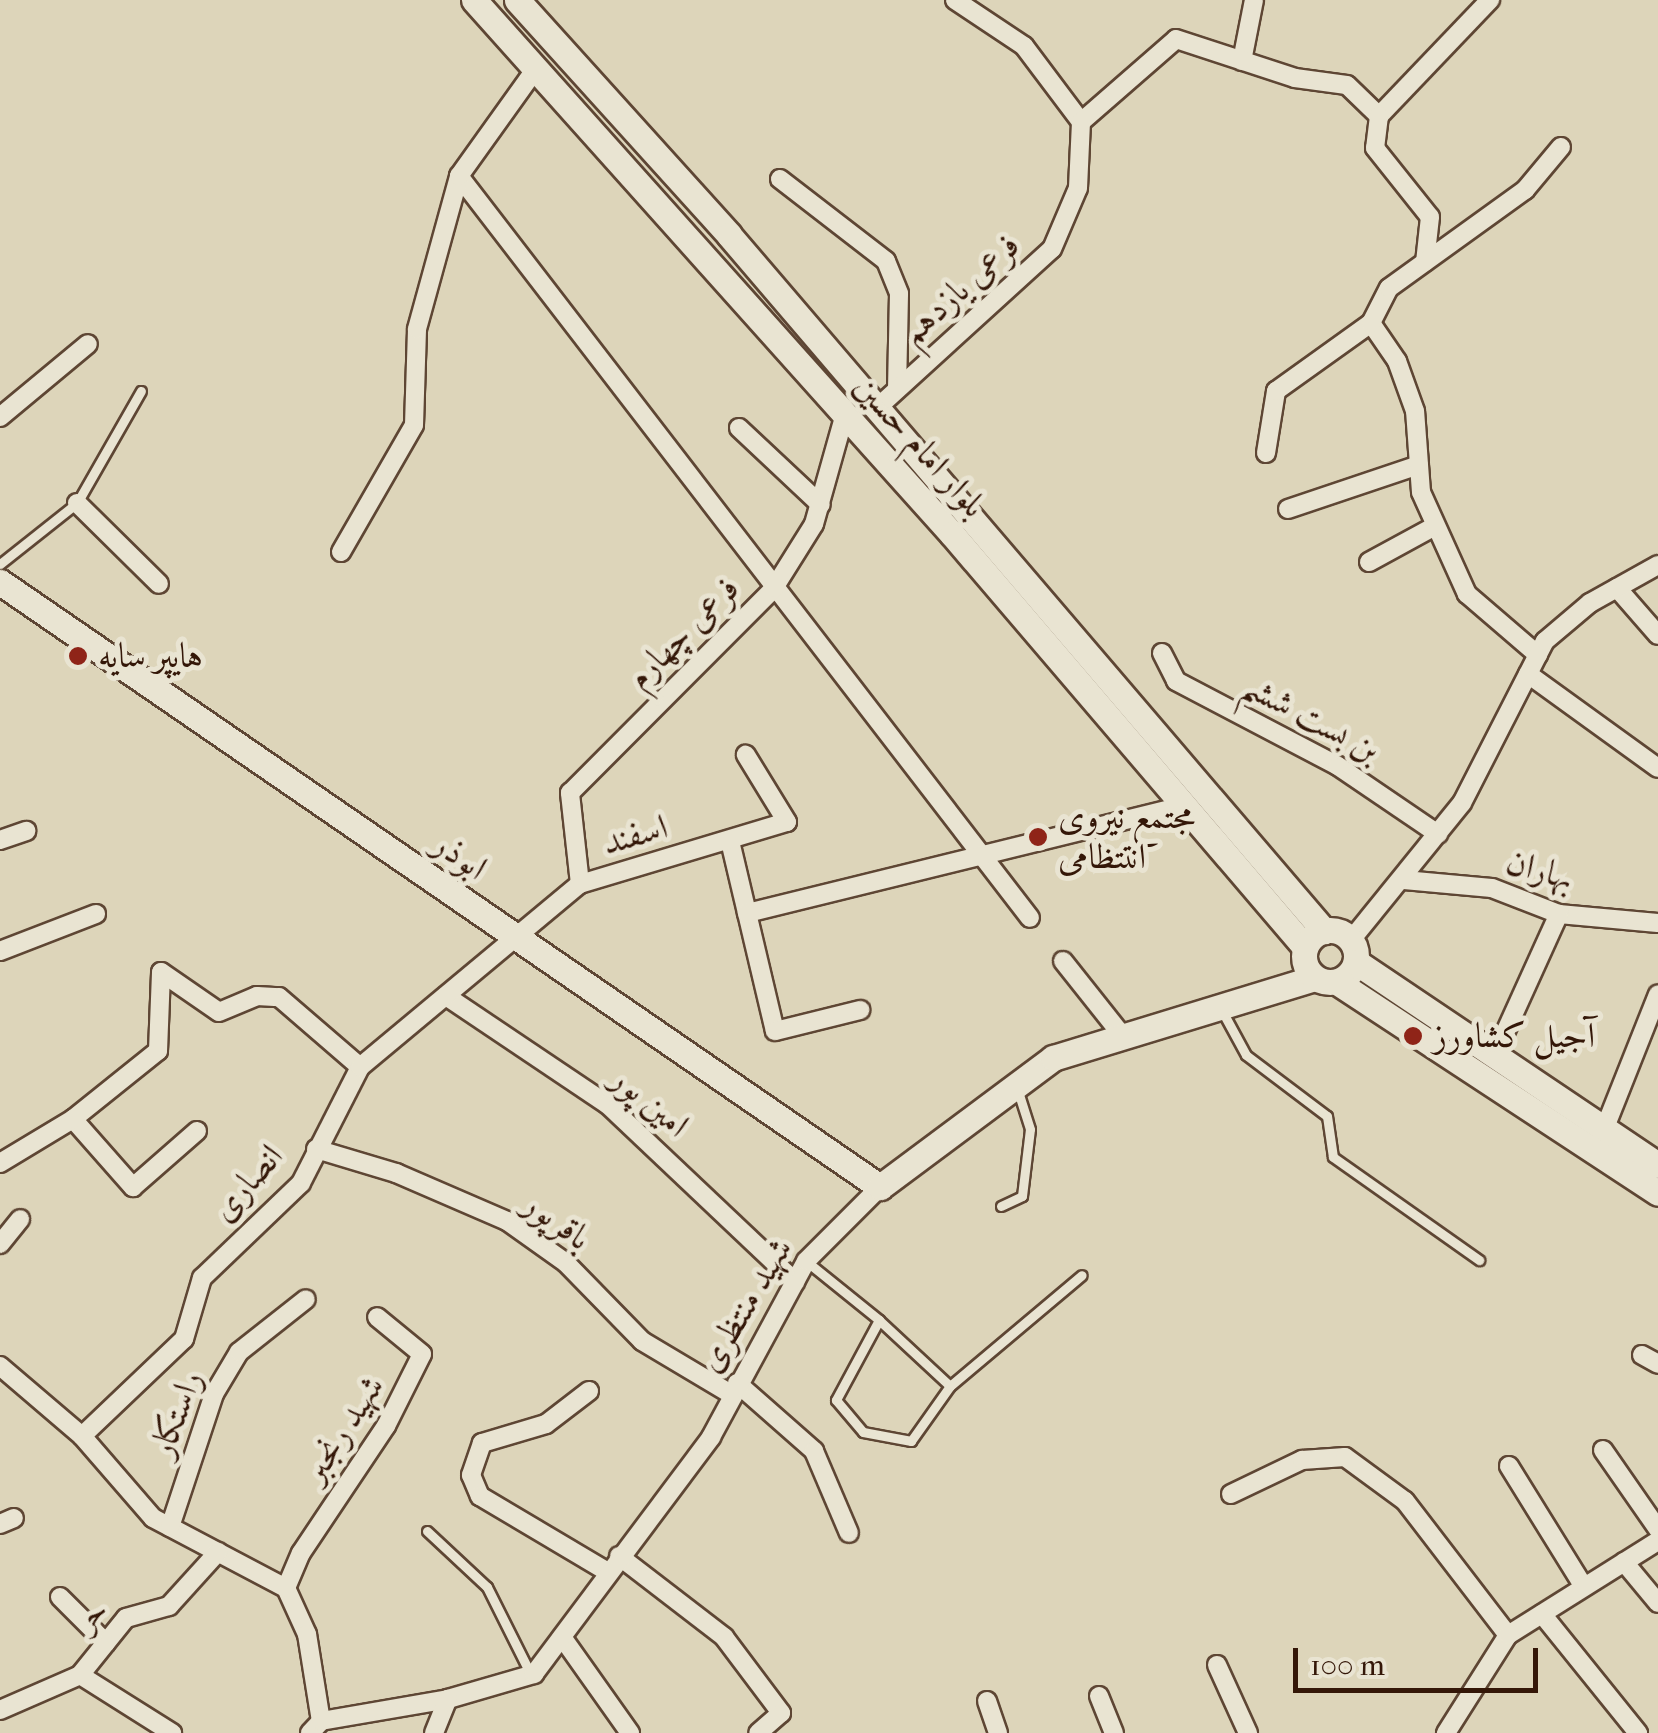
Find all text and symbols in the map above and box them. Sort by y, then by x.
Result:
street label: فرعی یازدهم [892,225,1028,353]
street label: بلوار امام حسین [845,366,995,526]
street label: فرعی چهارم [618,568,748,698]
place label: هایپر‌ سایه [98,635,203,677]
marker: هایپر‌ سایه [67,645,89,667]
street label: بن بست ششم [1235,664,1387,772]
place label: مجتمع نیروی انتتظامی [1058,796,1195,878]
street label: اسفند [598,806,672,864]
street label: ابوذر [425,823,495,889]
marker: مجتمع نیروی انتتظامی [1027,826,1049,848]
street label: بهاران [1501,840,1579,900]
place label: آجیل کشاورز [1433,1015,1595,1057]
marker: آجیل کشاورز [1402,1025,1424,1047]
street label: امین پور [603,1058,697,1146]
street label: انصاری [202,1136,292,1230]
street label: باقرپور [515,1183,599,1259]
street label: شهید منتظری [689,1230,801,1380]
street label: راستکار [140,1365,212,1463]
street label: شهید رنجبر [293,1367,393,1491]
street label: حر [65,1589,117,1641]
scale bar [1298,1628,1543,1690]
text: 100 m [1310,1648,1385,1683]

